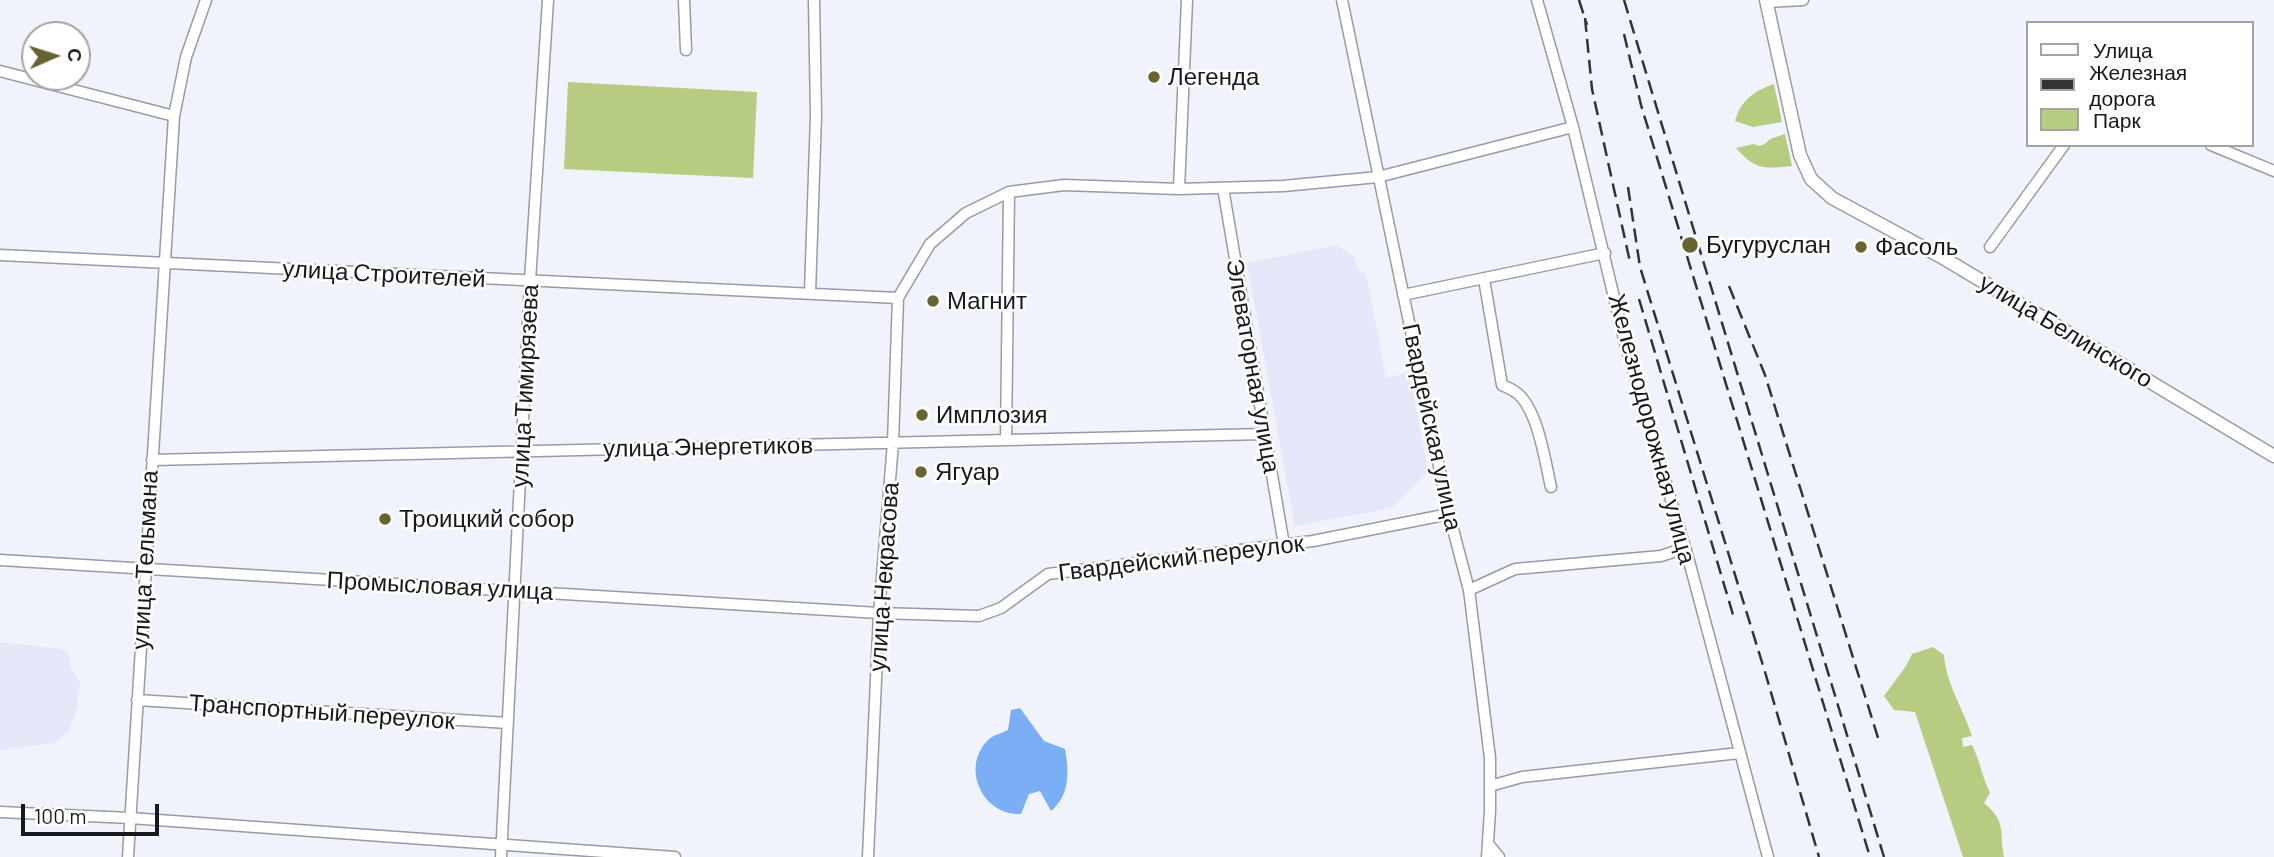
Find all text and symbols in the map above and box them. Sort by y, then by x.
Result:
north arrow [21,21,91,91]
legend [2025,21,2253,147]
text: Улица [2093,37,2153,62]
text: С [64,48,87,62]
text: Железная дорога [2089,59,2187,110]
place label: Легенда [1168,63,1259,91]
marker: Легенда [1146,69,1162,85]
text: Парк [2093,107,2141,132]
place label: Бугуруслан [1706,231,1831,259]
place label: Фасоль [1875,233,1958,261]
marker: Бугуруслан [1680,235,1700,255]
marker: Фасоль [1853,239,1869,255]
street label: улица Строителей [282,254,486,294]
street label: Элеваторная улица [1220,257,1286,475]
street label: улица Белинского [1974,268,2158,394]
street label: улица Тимирязева [505,284,545,488]
place label: Магнит [947,287,1027,315]
street label: Железнодорожная улица [1602,291,1702,567]
marker: Магнит [925,293,941,309]
street label: Гвардейская улица [1396,321,1468,533]
place label: Имплозия [936,401,1048,429]
marker: Имплозия [914,407,930,423]
street label: улица Энергетиков [603,431,813,463]
place label: Ягуар [935,458,1000,486]
marker: Ягуар [913,464,929,480]
street label: улица Тельмана [126,470,164,650]
street label: улица Некрасова [863,481,905,673]
place label: Троицкий собор [399,505,574,533]
marker: Троицкий собор [377,511,393,527]
street label: Гвардейский переулок [1056,529,1306,587]
street label: Промысловая улица [326,566,554,606]
street label: Транспортный переулок [188,688,456,736]
scale bar [24,790,163,834]
text: 100 m [34,803,87,828]

